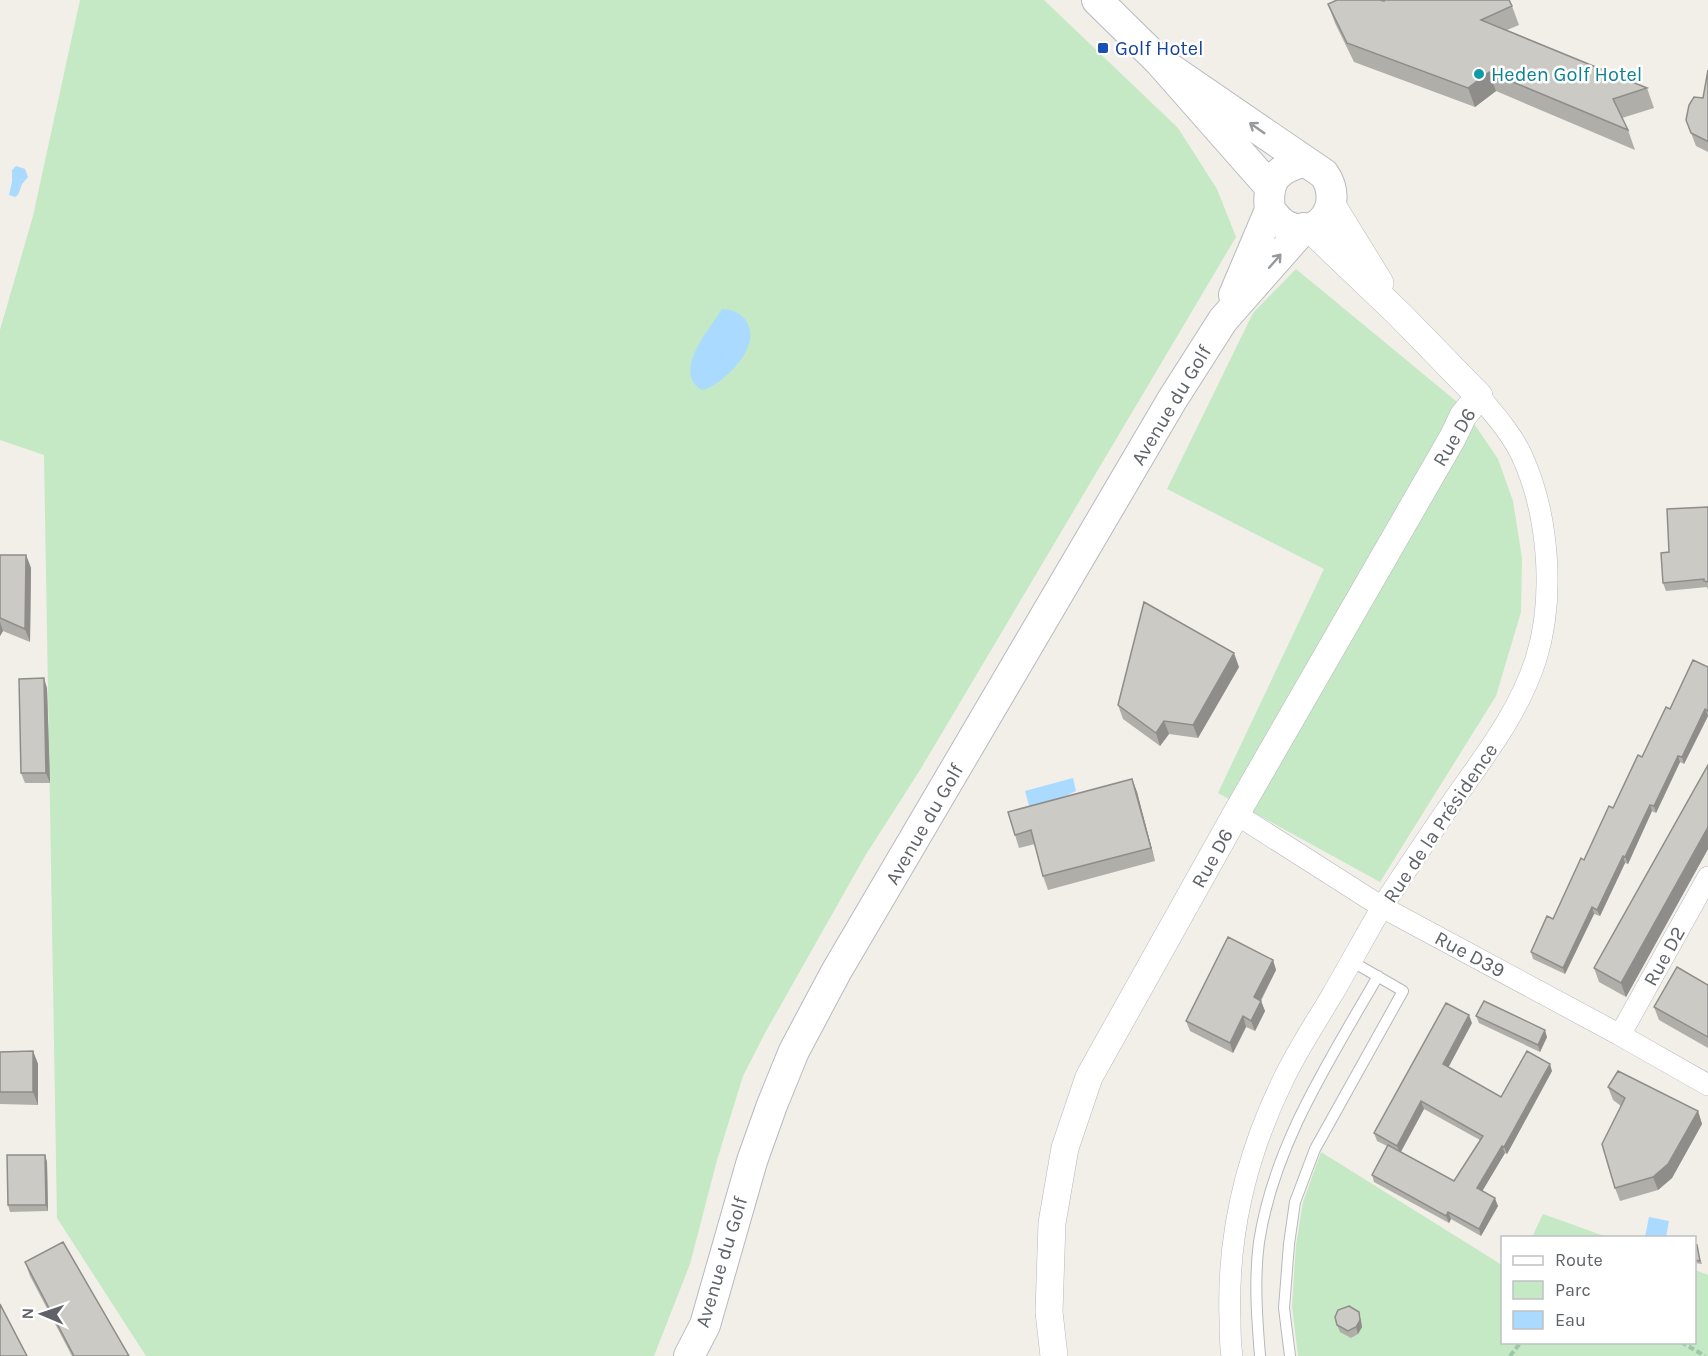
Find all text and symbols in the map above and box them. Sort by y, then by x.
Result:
place label: Golf Hotel [1115,37,1204,60]
marker: Golf Hotel [1096,41,1110,55]
place label: Heden Golf Hotel [1491,63,1642,86]
marker: Heden Golf Hotel [1472,67,1486,81]
one-way arrow [1249,122,1266,134]
one-way arrow [1268,253,1282,268]
street label: Avenue du Golf [1127,341,1216,469]
street label: Rue D6 [1428,404,1481,471]
street label: Rue de la Présidence [1378,739,1502,907]
street label: Avenue du Golf [881,760,968,889]
street label: Rue D6 [1187,825,1238,892]
street label: Rue D2 [1639,923,1690,990]
street label: Rue D39 [1431,926,1509,982]
street label: Avenue du Golf [691,1194,752,1330]
legend [1501,1236,1696,1344]
text: Route [1555,1249,1603,1271]
text: Parc [1555,1279,1591,1301]
north arrow [12,1284,72,1344]
text: N [18,1307,37,1320]
text: Eau [1555,1309,1586,1331]

